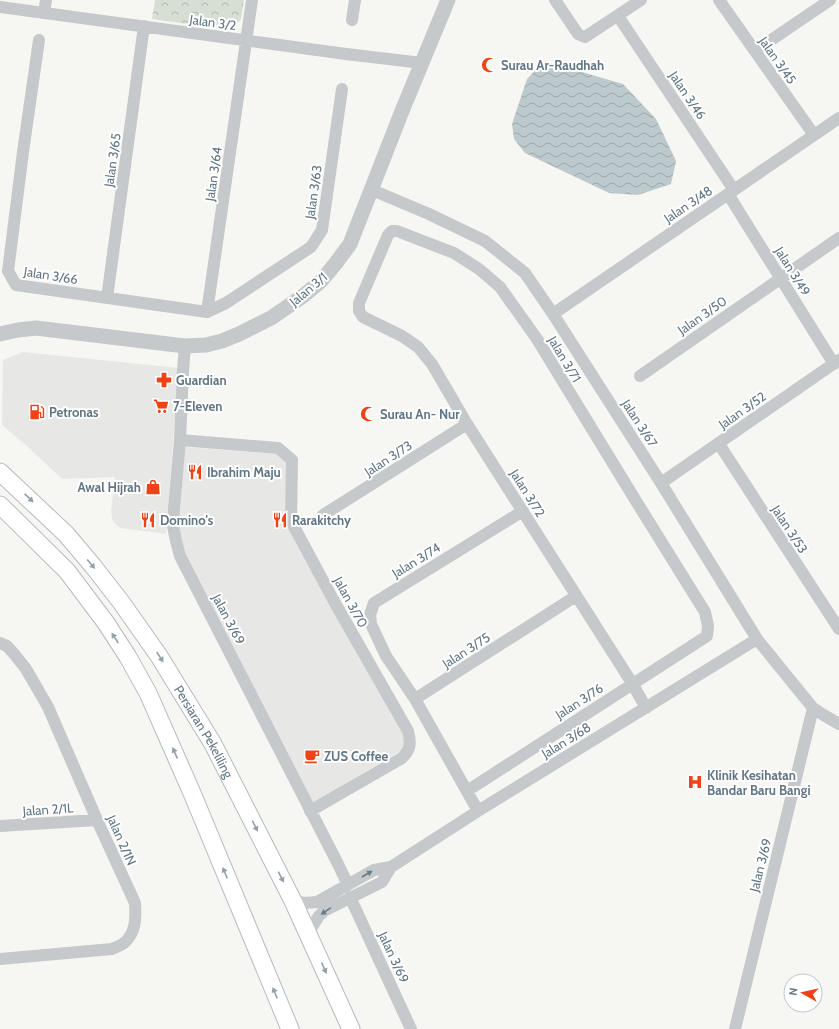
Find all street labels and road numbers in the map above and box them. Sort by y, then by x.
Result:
street label: Jalan 3/2 [188,11,238,33]
street label: Jalan 3/45 [755,32,800,87]
street label: Jalan 3/46 [666,67,710,122]
street label: Jalan 3/65 [100,132,124,189]
street label: Jalan 3/64 [201,145,225,203]
street label: Jalan 3/63 [301,164,325,221]
street label: Jalan 3/48 [660,182,715,227]
street label: Jalan 3/49 [771,243,814,298]
street label: Jalan 3/66 [22,263,79,287]
street label: Jalan 3/1 [285,269,330,310]
street label: Jalan 3/50 [674,292,730,338]
street label: Jalan 3/71 [545,332,585,385]
street label: Jalan 3/52 [714,388,769,433]
street label: Jalan 3/67 [618,395,662,450]
street label: Jalan 3/73 [360,437,415,480]
street label: Jalan 3/72 [507,465,549,520]
street label: Jalan 3/53 [768,501,811,556]
street label: Jalan 3/74 [388,539,443,582]
street label: Jalan 3/70 [330,573,371,630]
street label: Jalan 3/69 [209,590,249,647]
street label: Jalan 3/75 [438,629,493,672]
street label: Jalan 3/76 [551,680,606,723]
street label: Persiaran Pekeliling [171,682,237,781]
street label: Jalan 3/68 [538,719,594,762]
street label: Jalan 2/1L [21,799,74,819]
street label: Jalan 2/1N [103,811,140,868]
street label: Jalan 3/69 [745,837,774,894]
street label: Jalan 3/69 [375,928,413,985]

